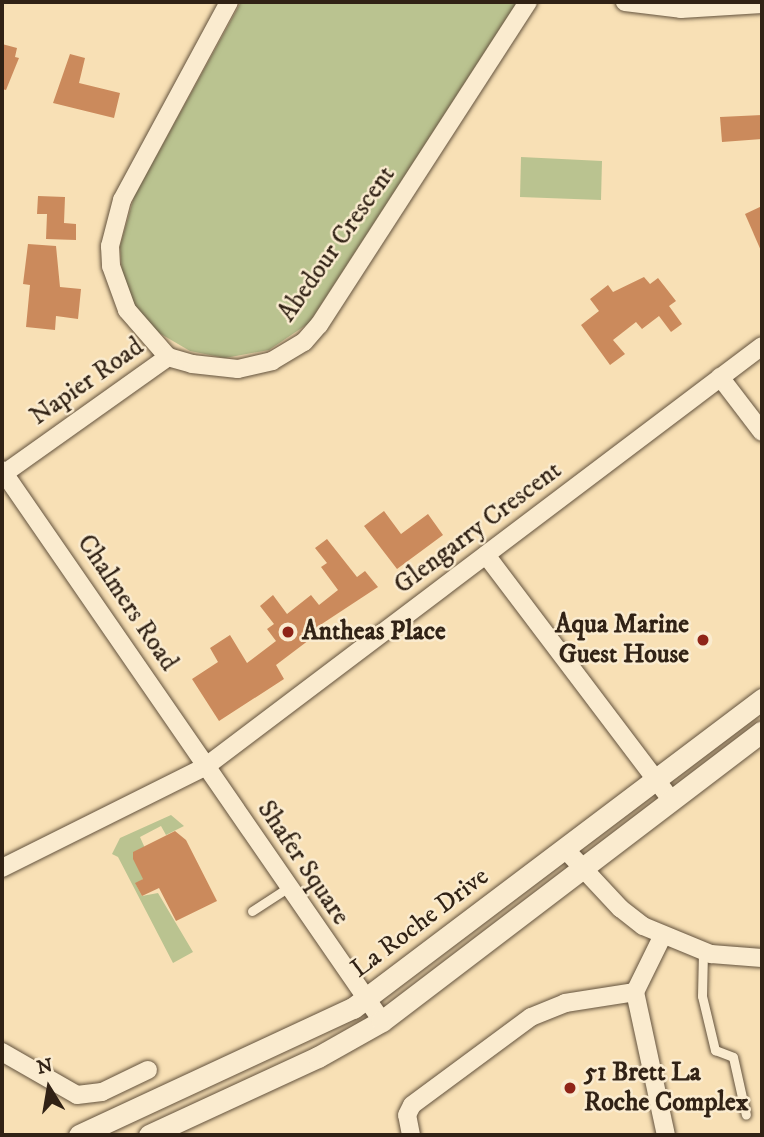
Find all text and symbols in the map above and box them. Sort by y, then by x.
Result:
street label: Abedour Crescent [272,160,402,328]
street label: Napier Road [24,332,150,432]
street label: Glengarry Crescent [388,455,568,601]
street label: Chalmers Road [70,529,184,677]
place label: Aqua Marine Guest House [555,609,689,670]
place label: Antheas Place [302,616,446,648]
marker: Antheas Place [280,624,296,640]
marker: Aqua Marine Guest House [695,632,711,648]
street label: Shafer Square [250,795,356,931]
street label: La Roche Drive [345,861,495,985]
north arrow [14,1053,84,1123]
text: N [35,1054,55,1080]
place label: 51 Brett La Roche Complex [584,1057,749,1118]
marker: 51 Brett La Roche Complex [562,1080,578,1096]

